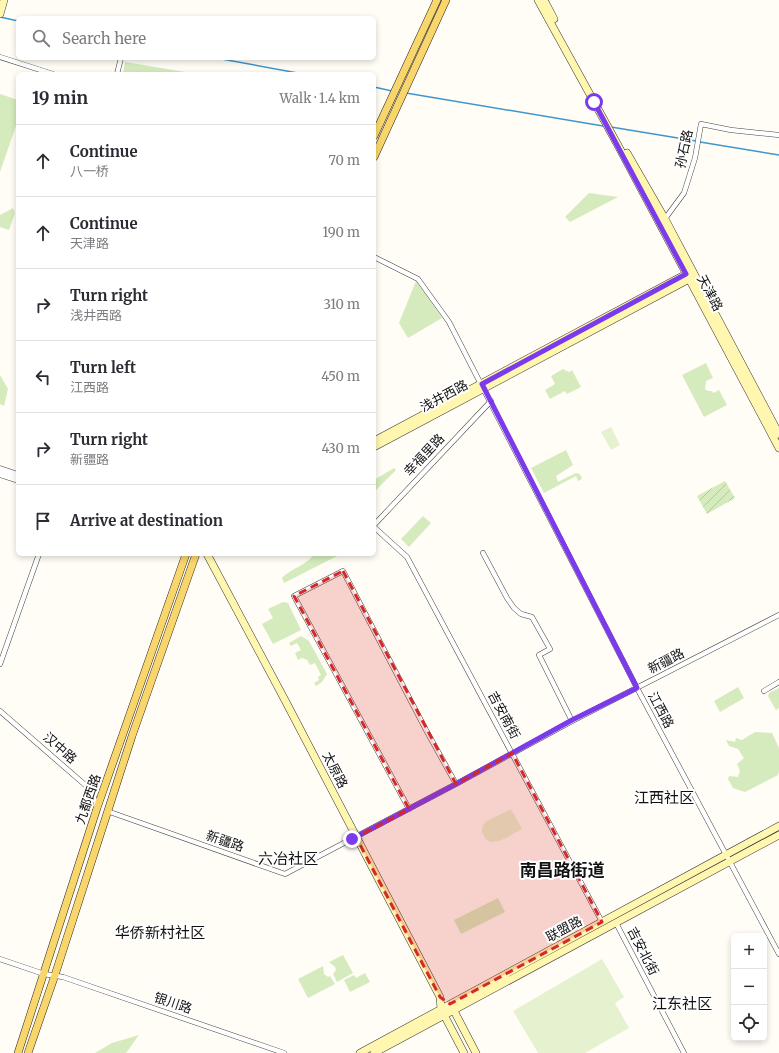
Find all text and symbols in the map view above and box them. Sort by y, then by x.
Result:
search box [16,16,376,60]
icon: search [30,27,52,49]
text: Search here [62,29,146,48]
text: 19 min [32,87,88,109]
text: Walk · 1.4 km [280,90,360,107]
route start [585,93,603,111]
street label: 孙石路 [672,128,696,170]
text: Continue [70,142,138,161]
icon: ahead [32,150,54,172]
text: 70 m [329,152,360,169]
text: 八一桥 [70,163,109,180]
text: Continue [70,214,138,233]
icon: ahead [32,222,54,244]
text: 190 m [323,224,360,241]
text: 天津路 [70,235,109,252]
street label: 天津路 [693,272,727,314]
text: Turn right [70,286,148,305]
icon: right [32,294,54,316]
text: 310 m [323,296,360,313]
text: 浅井西路 [70,307,122,324]
text: Turn left [70,358,136,377]
icon: left [32,366,54,388]
text: 450 m [321,368,360,385]
street label: 浅井西路 [417,376,471,416]
text: 江西路 [70,379,109,396]
text: Turn right [70,430,148,449]
street label: 幸福里路 [400,430,448,480]
icon: right [32,438,54,460]
text: 430 m [321,440,360,457]
text: 新疆路 [70,451,109,468]
icon: arrive [32,510,54,532]
text: Arrive at destination [70,511,223,530]
street label: 新疆路 [645,645,687,677]
street label: 吉安南街 [484,688,524,742]
street label: 江西路 [644,689,678,731]
street label: 汉中路 [40,729,80,767]
street label: 太原路 [319,749,351,791]
street label: 九都西路 [71,772,105,826]
district label: 江西社区 [634,788,694,807]
street label: 新疆路 [204,827,246,855]
route end [343,830,361,848]
district label: 六冶社区 [258,849,318,868]
district label: 南昌路街道 [520,859,605,881]
street label: 联盟路 [543,912,585,946]
district label: 华侨新村社区 [115,923,205,942]
street label: 吉安北街 [624,924,662,978]
map controls [731,933,767,1041]
button: + [731,933,767,969]
button: − [731,969,767,1005]
street label: 银川路 [152,989,194,1017]
district label: 江东社区 [652,994,712,1013]
button: locate [731,1005,767,1041]

